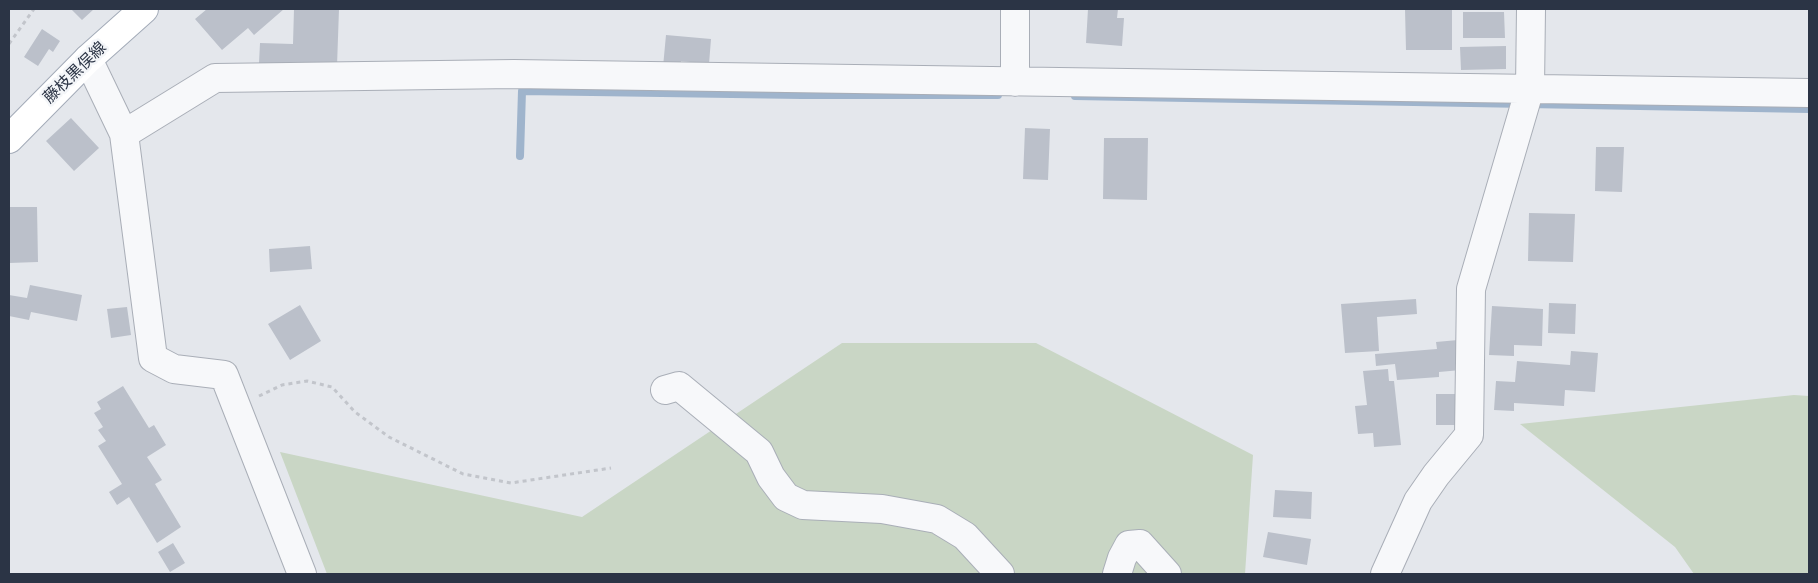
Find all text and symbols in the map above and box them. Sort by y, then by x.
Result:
street label: 藤枝黒俣線 [40,38,110,108]

